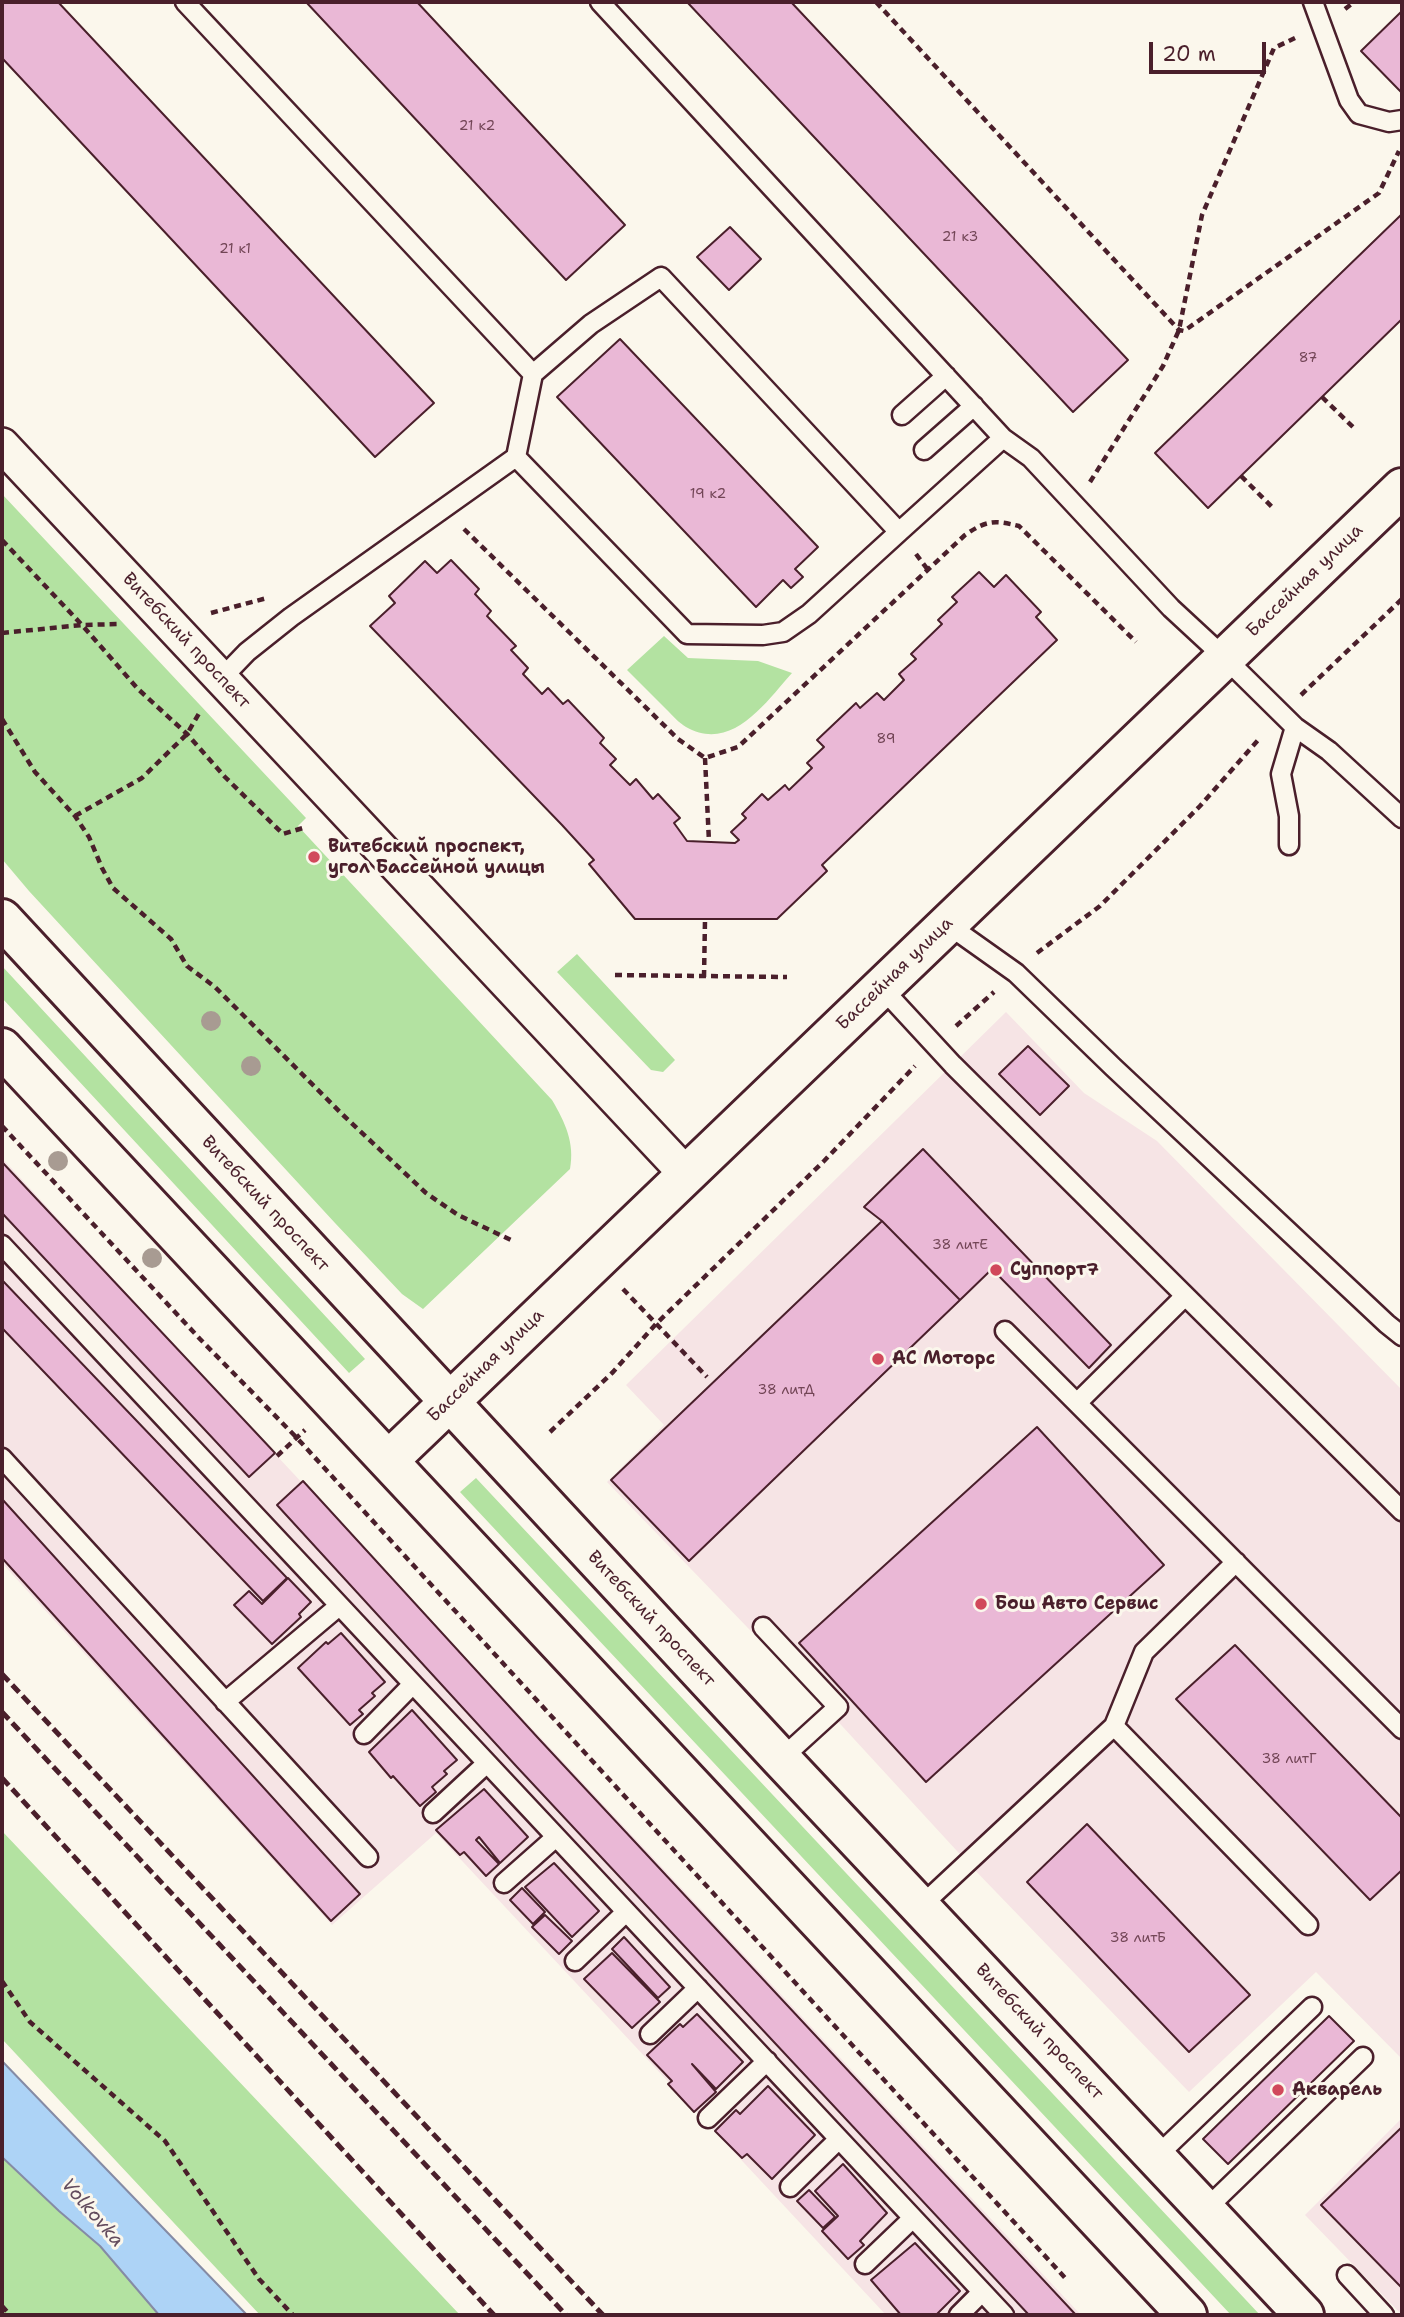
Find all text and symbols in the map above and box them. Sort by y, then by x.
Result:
scale bar [1152,28,1269,72]
text: 20 m [1162,40,1216,68]
house number: 21 к2 [459,118,495,134]
house number: 21 к3 [942,229,978,245]
house number: 21 к1 [219,241,251,257]
house number: 87 [1299,350,1317,366]
house number: 19 к2 [690,486,726,502]
street label: Бассейная улица [1242,520,1368,642]
street label: Витебский проспект [117,569,255,713]
house number: 89 [877,731,895,747]
place label: Витебский проспект, угол Бассейной улицы [328,836,545,878]
marker: Витебский проспект, угол Бассейной улицы [306,849,322,865]
street label: Бассейная улица [832,913,958,1035]
street label: Витебский проспект [196,1132,334,1276]
house number: 38 литЕ [932,1237,988,1253]
place label: Суппорт7 [1010,1259,1099,1281]
marker: Суппорт7 [988,1262,1004,1278]
street label: Бассейная улица [423,1305,549,1427]
place label: АС Моторс [892,1348,995,1370]
marker: АС Моторс [870,1351,886,1367]
house number: 38 литД [757,1382,815,1398]
street label: Витебский проспект [582,1547,720,1691]
place label: Бош Авто Сервис [995,1593,1158,1615]
marker: Бош Авто Сервис [973,1596,989,1612]
house number: 38 литГ [1262,1751,1316,1767]
house number: 38 литБ [1110,1930,1166,1946]
street label: Витебский проспект [970,1960,1108,2104]
place label: Акварель [1292,2079,1382,2101]
marker: Акварель [1270,2082,1286,2098]
water label: Volkovka [56,2174,128,2252]

